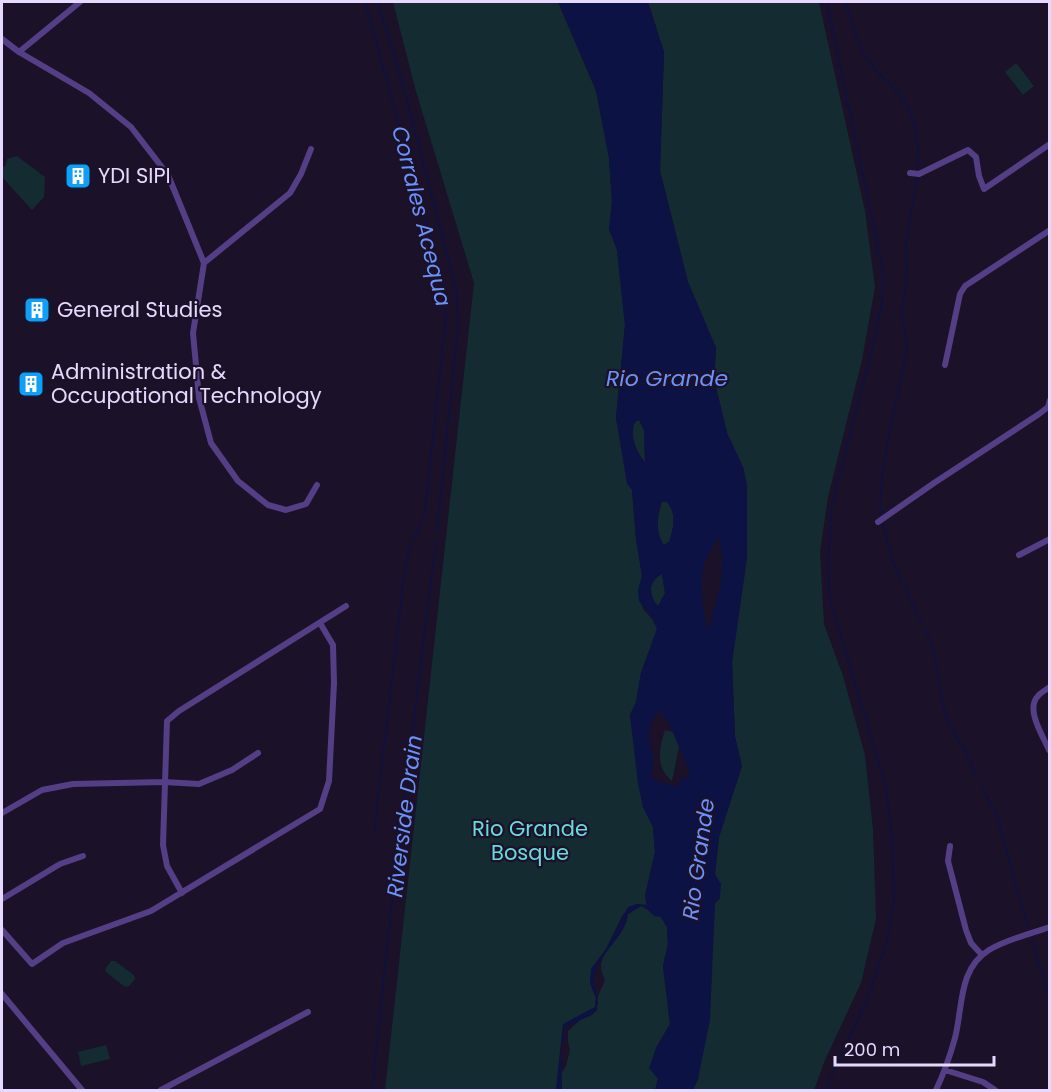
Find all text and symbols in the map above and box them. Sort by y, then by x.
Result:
water label: Corrales Acequa [384,123,459,310]
building icon: YDI SIPI [63,161,93,191]
place label: YDI SIPI [98,161,171,190]
building icon: General Studies [22,295,52,325]
place label: General Studies [57,295,222,324]
place label: Administration & Occupational Technology [51,357,322,410]
water label: Rio Grande [606,363,728,394]
building icon: Administration & Occupational Technology [16,369,46,399]
water label: Riverside Drain [379,733,430,899]
water label: Rio Grande [675,796,722,922]
park label: Rio Grande Bosque [472,814,588,867]
scale bar [835,1029,994,1067]
text: 200 m [844,1037,900,1062]

